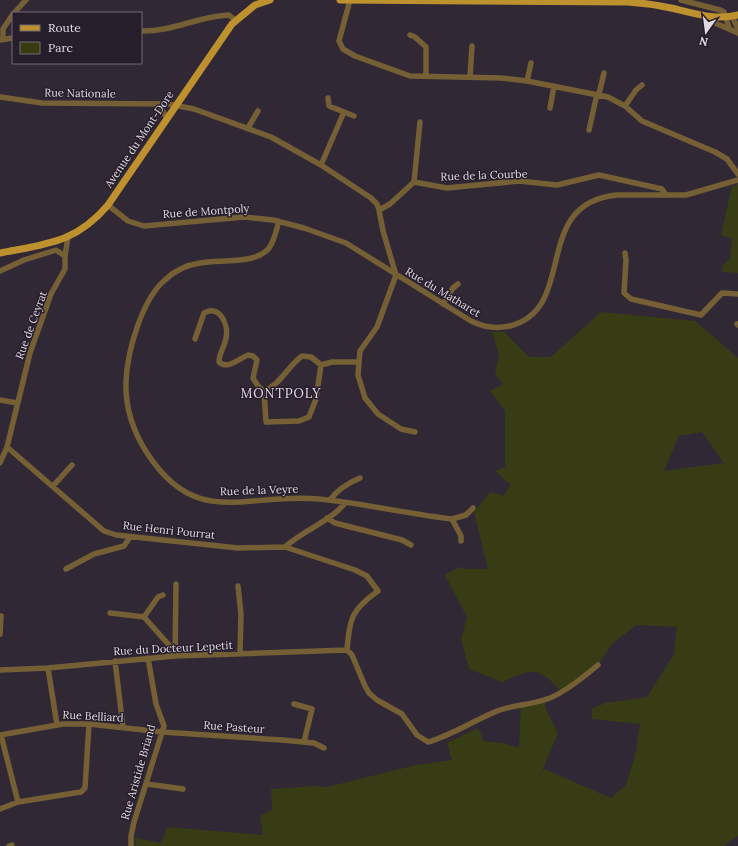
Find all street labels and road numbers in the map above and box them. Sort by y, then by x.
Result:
street label: Rue Nationale [44,85,116,101]
street label: Avenue du Mont-Dore [101,88,177,191]
street label: Rue de la Courbe [440,166,528,184]
street label: Rue de Montpoly [162,201,250,221]
street label: Rue du Matharet [403,264,484,320]
street label: Rue de Ceyrat [12,288,50,361]
street label: Rue de la Veyre [220,482,298,498]
street label: Rue Henri Pourrat [122,518,217,542]
street label: Rue du Docteur Lepetit [113,638,234,658]
street label: Rue Belliard [62,707,124,725]
street label: Rue Pasteur [203,718,265,736]
street label: Rue Aristide Briand [118,722,158,821]

